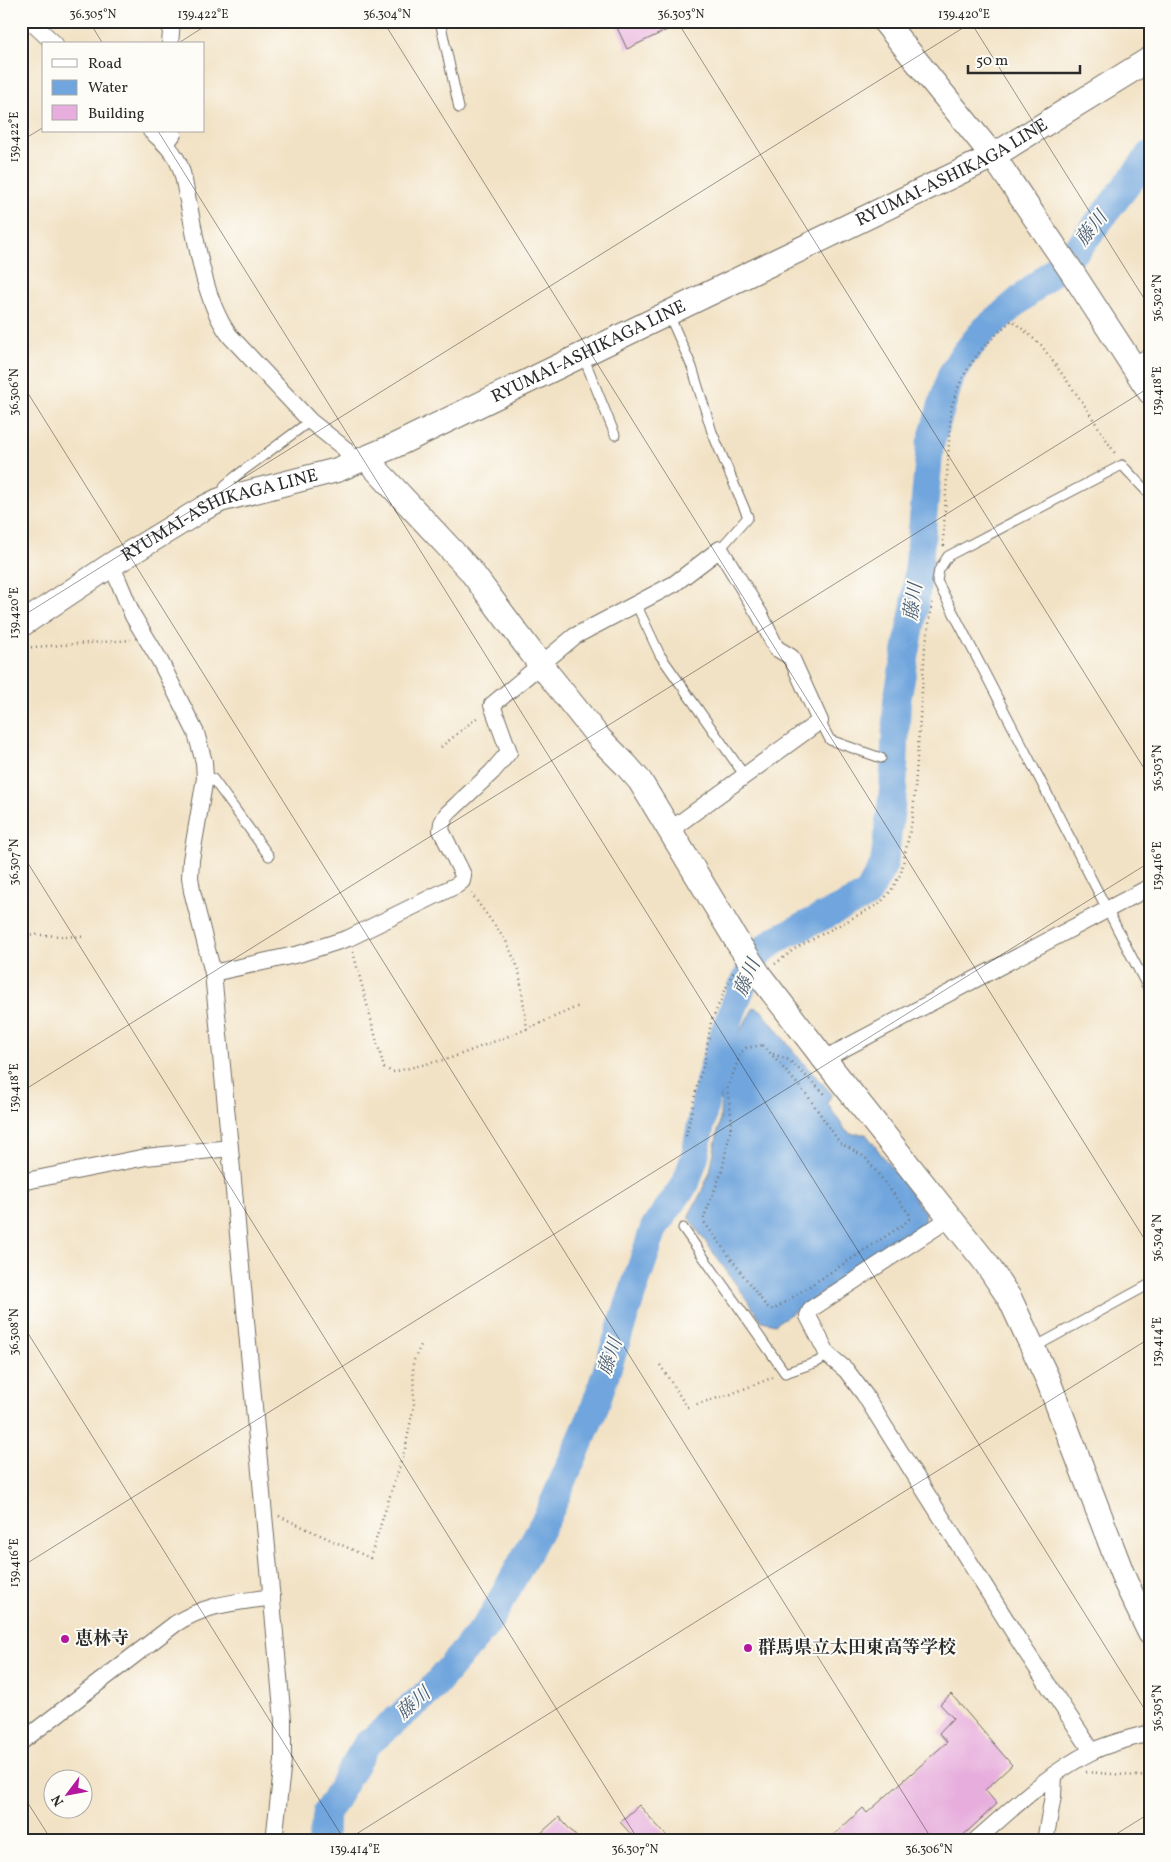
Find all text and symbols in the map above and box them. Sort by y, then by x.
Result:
text: 36.305°N [70,7,116,23]
text: 139.422°E [177,7,229,23]
text: 36.304°N [363,7,411,23]
text: 36.303°N [658,7,705,23]
text: 139.420°E [938,7,990,23]
legend [42,42,205,132]
scale bar [968,42,1081,74]
text: 50 m [976,51,1008,72]
text: Road [88,54,122,75]
text: Water [88,78,128,99]
text: Building [88,104,145,125]
text: 139.422°E [7,111,23,163]
street label: RYUMAI-ASHIKAGA LINE [852,112,1053,233]
water label: 藤川 [1070,205,1115,252]
text: 36.302°N [1150,274,1166,322]
street label: RYUMAI-ASHIKAGA LINE [487,294,690,410]
text: 139.418°E [1150,366,1166,416]
text: 36.306°N [7,368,23,416]
street label: RYUMAI-ASHIKAGA LINE [117,463,321,568]
water label: 藤川 [898,579,930,623]
text: 139.420°E [7,587,23,639]
text: 36.303°N [1150,744,1166,791]
text: 36.307°N [7,838,23,885]
text: 139.416°E [1150,841,1166,891]
water label: 藤川 [728,954,768,1001]
text: 139.418°E [7,1063,23,1113]
text: 36.304°N [1150,1214,1166,1262]
text: 36.308°N [7,1308,23,1356]
text: 139.414°E [1150,1317,1166,1367]
water label: 藤川 [593,1333,630,1379]
text: 139.416°E [7,1538,23,1588]
place label: 恵林寺 [75,1627,129,1652]
marker: 恵林寺 [59,1633,71,1645]
place label: 群馬県立太田東高等学校 [758,1636,956,1661]
marker: 群馬県立太田東高等学校 [742,1642,754,1654]
water label: 藤川 [391,1680,438,1726]
text: 36.305°N [1150,1685,1166,1731]
north arrow [42,1770,92,1820]
text: N [47,1791,69,1809]
text: 139.414°E [330,1842,380,1858]
text: 36.307°N [612,1842,659,1858]
text: 36.306°N [905,1842,953,1858]

